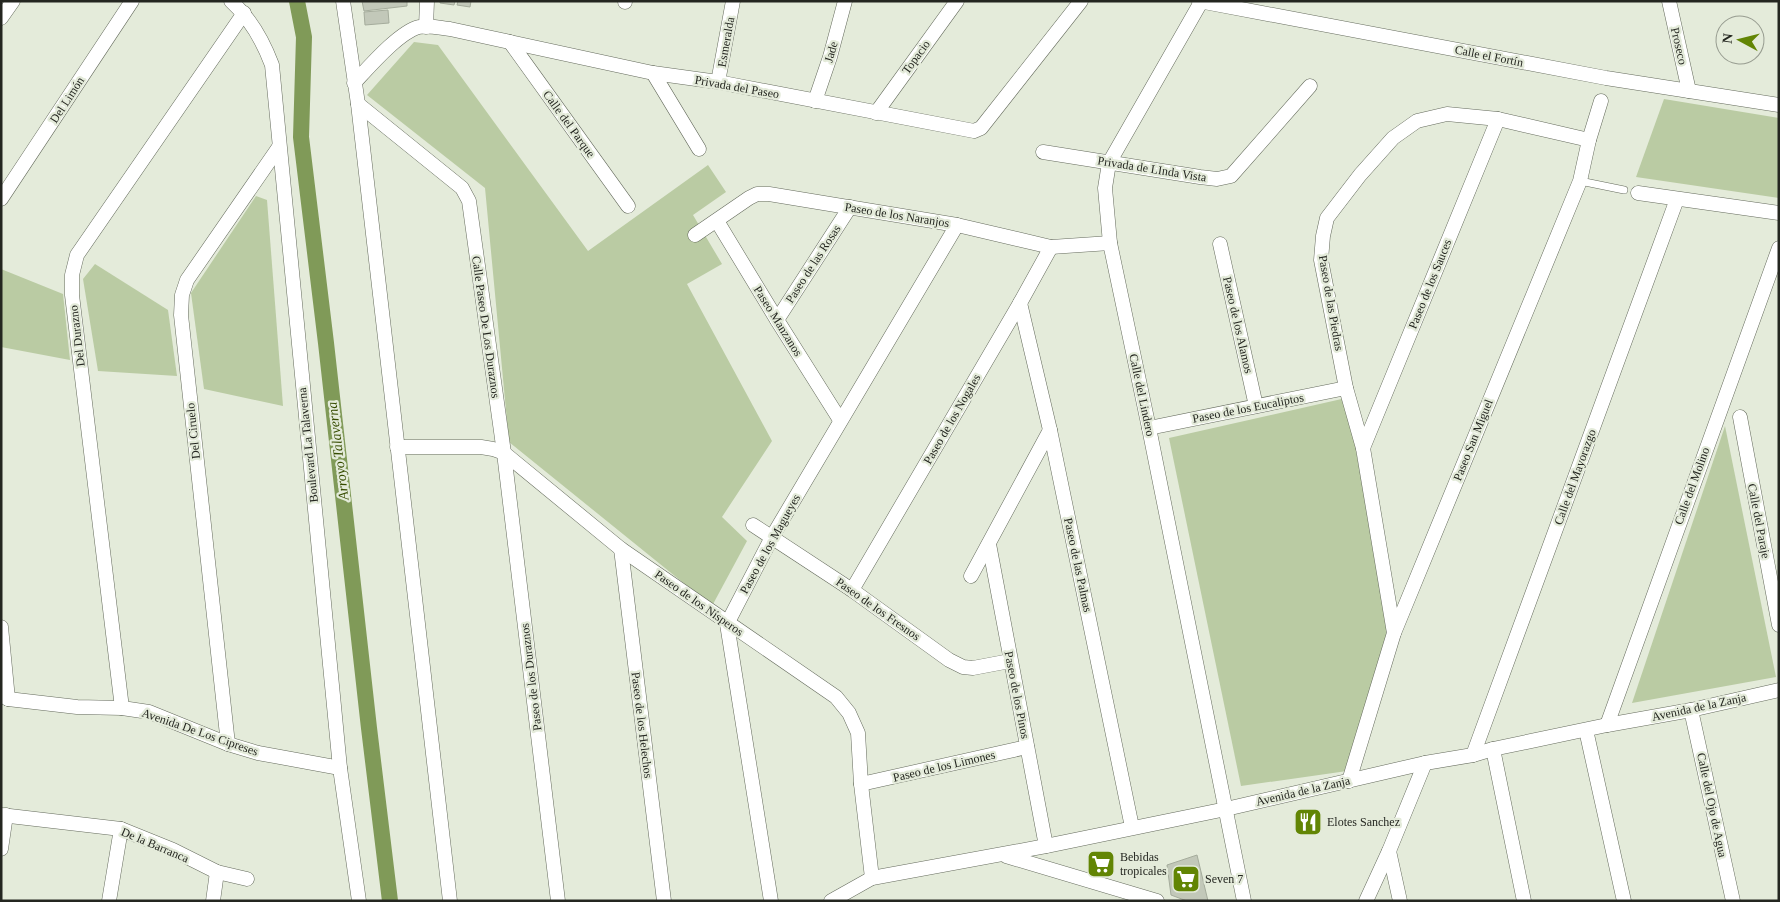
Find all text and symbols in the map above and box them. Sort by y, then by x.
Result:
street label: Esmeralda [715,15,737,68]
north arrow [1715,15,1765,65]
street label: Proseco [1668,26,1690,66]
text: N [1720,33,1736,44]
street label: Topacio [899,37,933,77]
street label: Jade [821,40,841,64]
street label: Calle el Fortín [1454,43,1524,69]
street label: Privada del Paseo [694,73,780,101]
street label: Del Limón [47,74,87,126]
street label: Calle del Parque [540,88,598,160]
street label: Privada de LInda Vista [1097,153,1208,185]
street label: Paseo de los Naranjos [844,200,951,230]
street label: Paseo de las Rosas [783,222,844,306]
street label: Paseo de los Sauces [1406,237,1455,331]
street label: Paseo de las Piedras [1316,254,1346,352]
street label: Calle Paseo De Los Duraznos [469,255,503,399]
street label: Paseo de los Alamos [1220,275,1256,375]
street label: Paseo Manzanos [751,283,805,359]
street label: Del Durazno [66,305,88,367]
street label: Calle del Lindero [1126,352,1158,438]
street label: Paseo de los Nogales [921,371,984,467]
street label: Boulevard La Talaverna [295,386,321,503]
street label: Paseo de los Eucaliptos [1191,390,1305,426]
street label: Paseo San Miguel [1450,397,1496,483]
water label: Arroyo Talaverna [325,401,352,502]
street label: Del Ciruelo [183,402,203,460]
street label: Calle del Mayorazgo [1551,427,1599,527]
street label: Calle del Molino [1672,445,1712,527]
street label: Calle del Paraje [1745,482,1773,560]
street label: Paseo de los Magueyes [737,491,803,596]
street label: Paseo de las Palmas [1061,516,1095,614]
street label: Paseo de los Nísperos [652,567,746,639]
street label: Paseo de los Fresnos [833,575,923,644]
street label: Paseo de los Duraznos [517,622,545,732]
street label: Paseo de los Pinos [1002,650,1032,740]
street label: Paseo de los Helechos [629,671,656,779]
street label: Avenida de la Zanja [1651,690,1748,724]
street label: Avenida De Los Cipreses [140,706,260,759]
street label: Paseo de los Limones [892,747,997,785]
street label: Calle del Ojo de Agua [1694,751,1730,859]
street label: Avenida de la Zanja [1255,773,1352,809]
restaurant icon: Elotes Sanchez [1293,807,1323,837]
place label: Elotes Sanchez [1327,815,1400,829]
street label: De la Barranca [119,824,191,866]
supermarket icon: Bebidas tropicales [1086,849,1116,879]
place label: Bebidas tropicales [1120,850,1167,878]
supermarket icon: Seven 7 [1171,864,1201,894]
place label: Seven 7 [1205,872,1243,886]

